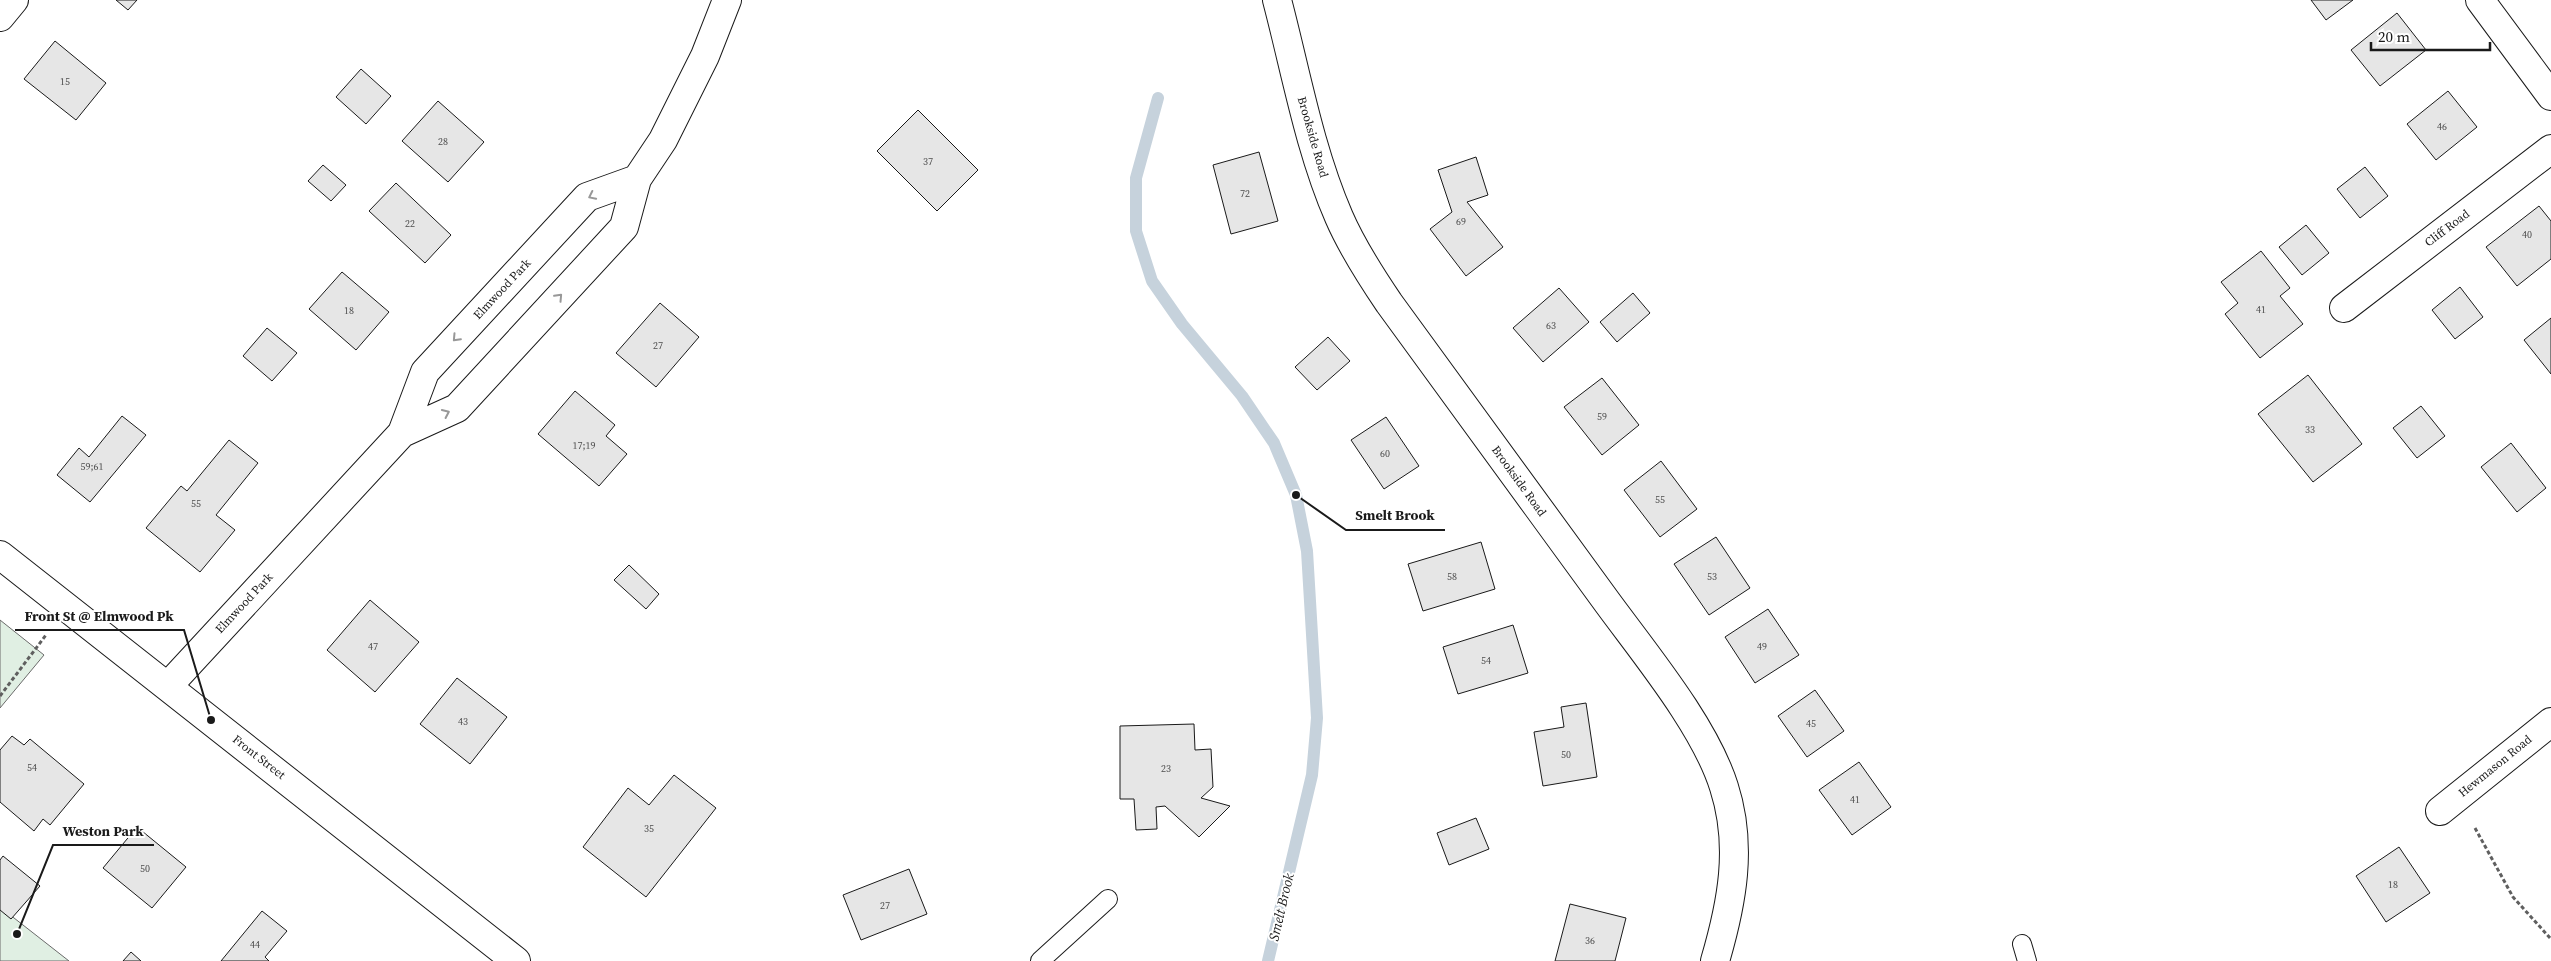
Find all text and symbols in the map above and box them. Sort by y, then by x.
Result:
scale bar [2371,20,2490,52]
text: 20 m [2378,26,2410,47]
house number: 15 [60,75,70,88]
street label: Brookside Road [1294,95,1332,180]
house number: 46 [2437,120,2447,133]
house number: 28 [438,135,448,148]
house number: 37 [923,155,933,168]
house number: 72 [1240,187,1250,200]
one-way arrow [588,190,597,201]
street label: Cliff Road [2421,206,2473,250]
house number: 69 [1456,215,1466,228]
house number: 22 [405,217,415,230]
house number: 40 [2522,228,2532,241]
street label: Elmwood Park [470,255,535,323]
one-way arrow [553,294,562,303]
house number: 41 [2256,303,2266,316]
house number: 18 [344,304,354,317]
house number: 63 [1546,319,1556,332]
one-way arrow [453,333,462,342]
house number: 27 [653,339,663,352]
one-way arrow [441,408,450,419]
house number: 59 [1597,410,1607,423]
house number: 33 [2305,423,2315,436]
house number: 17;19 [573,439,596,452]
street label: Brookside Road [1488,442,1550,520]
house number: 60 [1380,447,1390,460]
house number: 59;61 [81,460,104,473]
house number: 55 [1655,493,1665,506]
house number: 55 [191,497,201,510]
callout: Smelt Brook [1346,501,1445,530]
text: Smelt Brook [1355,505,1435,525]
street label: Elmwood Park [212,569,277,637]
house number: 58 [1447,570,1457,583]
house number: 53 [1707,570,1717,583]
callout: Front St @ Elmwood Pk [15,601,184,630]
text: Front St @ Elmwood Pk [24,606,174,626]
house number: 47 [368,640,378,653]
house number: 49 [1757,640,1767,653]
house number: 54 [1481,654,1491,667]
house number: 43 [458,715,468,728]
house number: 45 [1806,717,1816,730]
street label: Front Street [229,731,289,783]
street label: Hewmason Road [2455,731,2535,801]
house number: 50 [1561,748,1571,761]
house number: 54 [27,761,37,774]
house number: 23 [1161,762,1171,775]
house number: 41 [1850,793,1860,806]
callout: Weston Park [53,816,154,845]
text: Weston Park [62,821,144,841]
house number: 35 [644,822,654,835]
house number: 50 [140,862,150,875]
water label: Smelt Brook [1263,871,1299,943]
house number: 18 [2388,878,2398,891]
house number: 27 [880,899,890,912]
house number: 36 [1585,934,1595,947]
house number: 44 [250,938,260,951]

